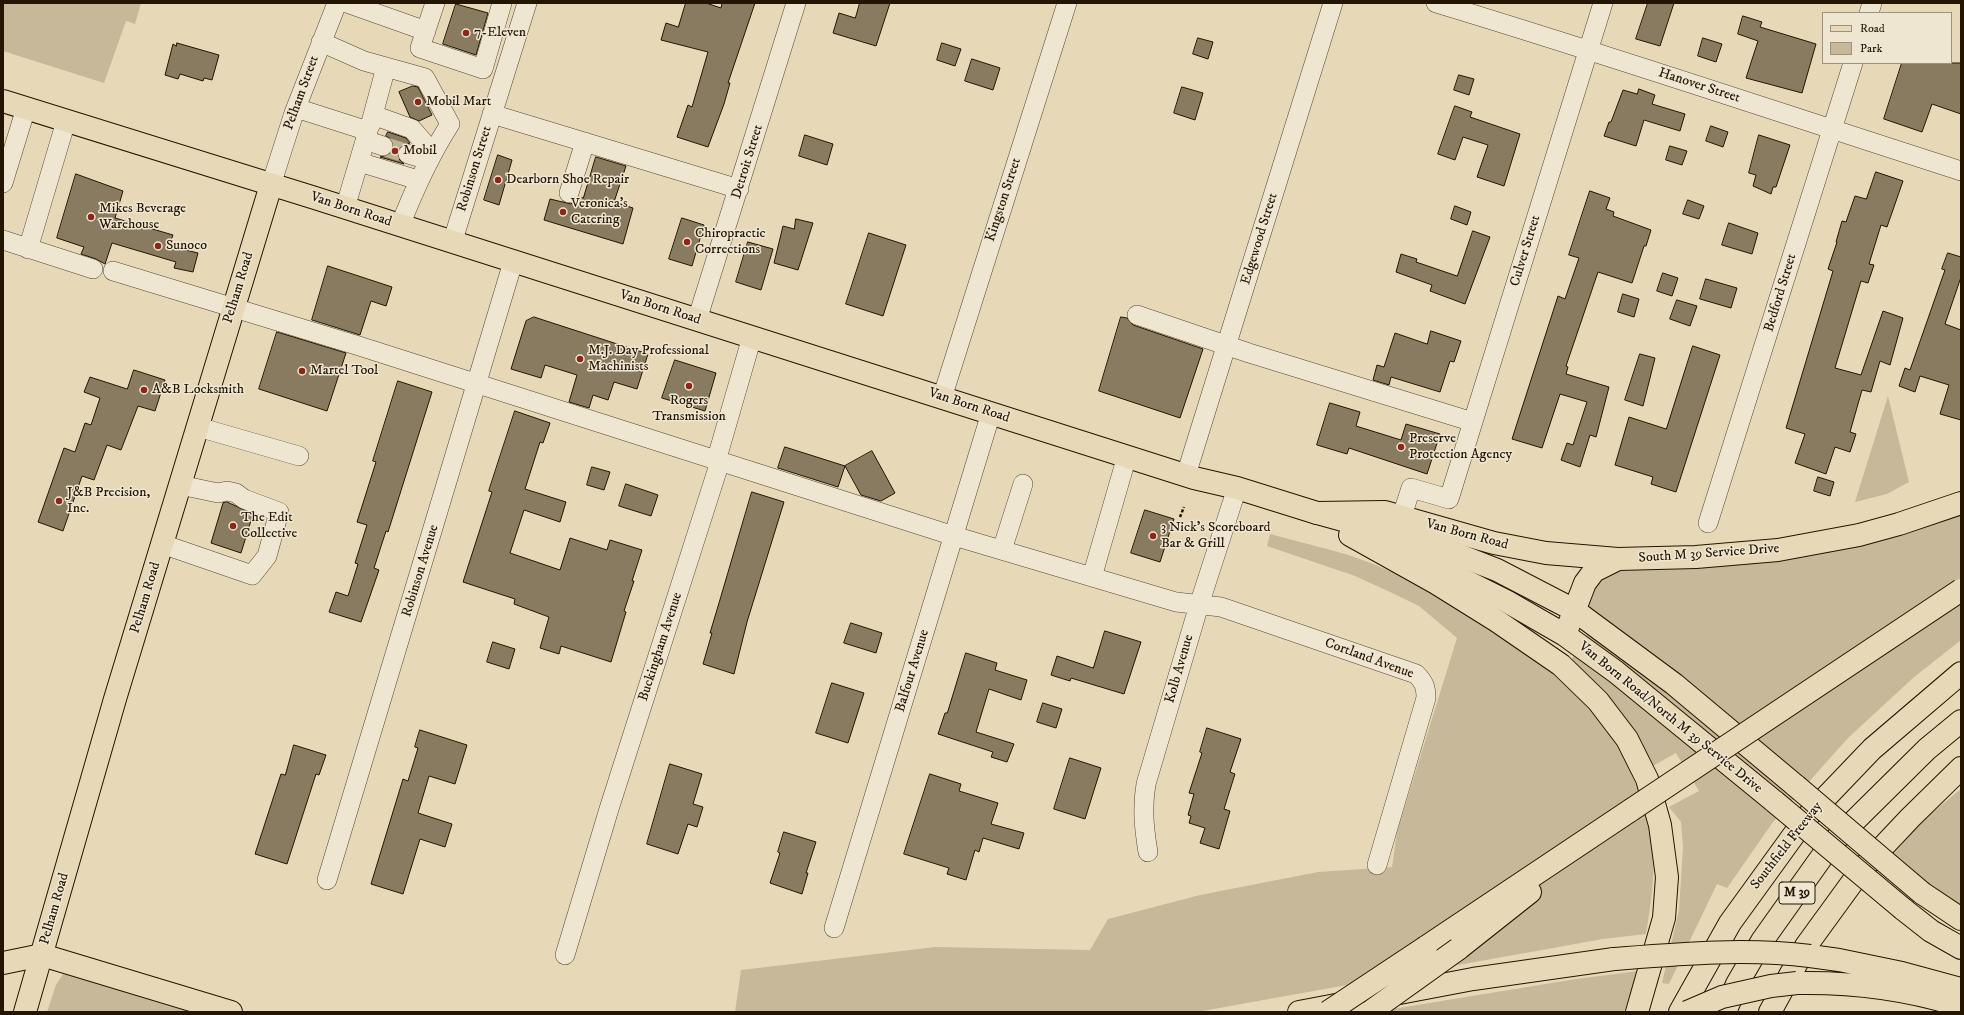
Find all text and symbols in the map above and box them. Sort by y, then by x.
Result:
legend [1822,12,1952,64]
text: Road [1860,21,1885,36]
place label: 7-Eleven [474,25,526,41]
marker: 7-Eleven [461,28,471,38]
text: Park [1860,41,1882,56]
street label: Pelham Street [281,54,323,132]
street label: Hanover Street [1656,65,1742,107]
place label: Mobil Mart [426,94,491,110]
marker: Mobil Mart [413,97,423,107]
street label: Detroit Street [729,123,767,201]
street label: Robinson Street [454,124,496,214]
place label: Mobil [403,143,437,159]
marker: Mobil [390,146,400,156]
street label: Kingston Street [983,156,1025,244]
place label: Dearborn Shoe Repair [506,172,629,188]
marker: Dearborn Shoe Repair [493,175,503,185]
street label: Van Born Road [308,189,394,231]
street label: Edgewood Street [1238,191,1282,287]
place label: Veronica's Catering [571,196,628,228]
place label: Mikes Beverage Warehouse [99,201,186,234]
marker: Veronica's Catering [558,207,568,217]
marker: Mikes Beverage Warehouse [86,212,96,222]
street label: Culver Street [1507,213,1545,289]
place label: Chiropractic Corrections [695,226,766,258]
marker: Chiropractic Corrections [682,237,692,247]
place label: Sunoco [166,238,207,254]
marker: Sunoco [153,241,163,251]
street label: Pelham Road [220,250,258,326]
street label: Bedford Street [1761,252,1801,334]
street label: Van Born Road [617,287,703,329]
place label: M.J. Day Professional Machinists [588,343,709,376]
marker: M.J. Day Professional Machinists [575,354,585,364]
place label: Martel Tool [310,363,378,379]
marker: Martel Tool [297,366,307,376]
marker: Rogers Transmission [684,381,694,391]
place label: A&B Locksmith [152,382,244,398]
marker: A&B Locksmith [139,385,149,395]
street label: Van Born Road [926,385,1012,427]
place label: Rogers Transmission [652,393,726,426]
place label: Preserve Protection Agency [1409,431,1512,464]
marker: Preserve Protection Agency [1396,442,1406,452]
place label: J&B Precision, Inc. [67,485,150,518]
marker: J&B Precision, Inc. [54,496,64,506]
place label: The Edit Collective [241,510,297,542]
street label: Van Born Road [1424,516,1510,554]
place label: 3 Nick's Scoreboard Bar & Grill [1161,520,1271,552]
marker: The Edit Collective [228,521,238,531]
street label: Robinson Avenue [399,523,443,619]
marker: 3 Nick's Scoreboard Bar & Grill [1148,531,1158,541]
street label: South M 39 Service Drive [1638,541,1780,567]
street label: Pelham Road [127,560,165,636]
street label: Buckingham Avenue [635,590,687,704]
street label: Balfour Avenue [892,628,934,714]
street label: Kolb Avenue [1162,633,1198,705]
street label: Cortland Avenue [1322,635,1416,683]
street label: Van Born Road/North M 39 Service Drive [1575,639,1765,797]
street label: Southfield Freeway [1748,799,1826,893]
street label: Pelham Road [37,871,73,947]
road number: M 39 [1779,882,1815,904]

